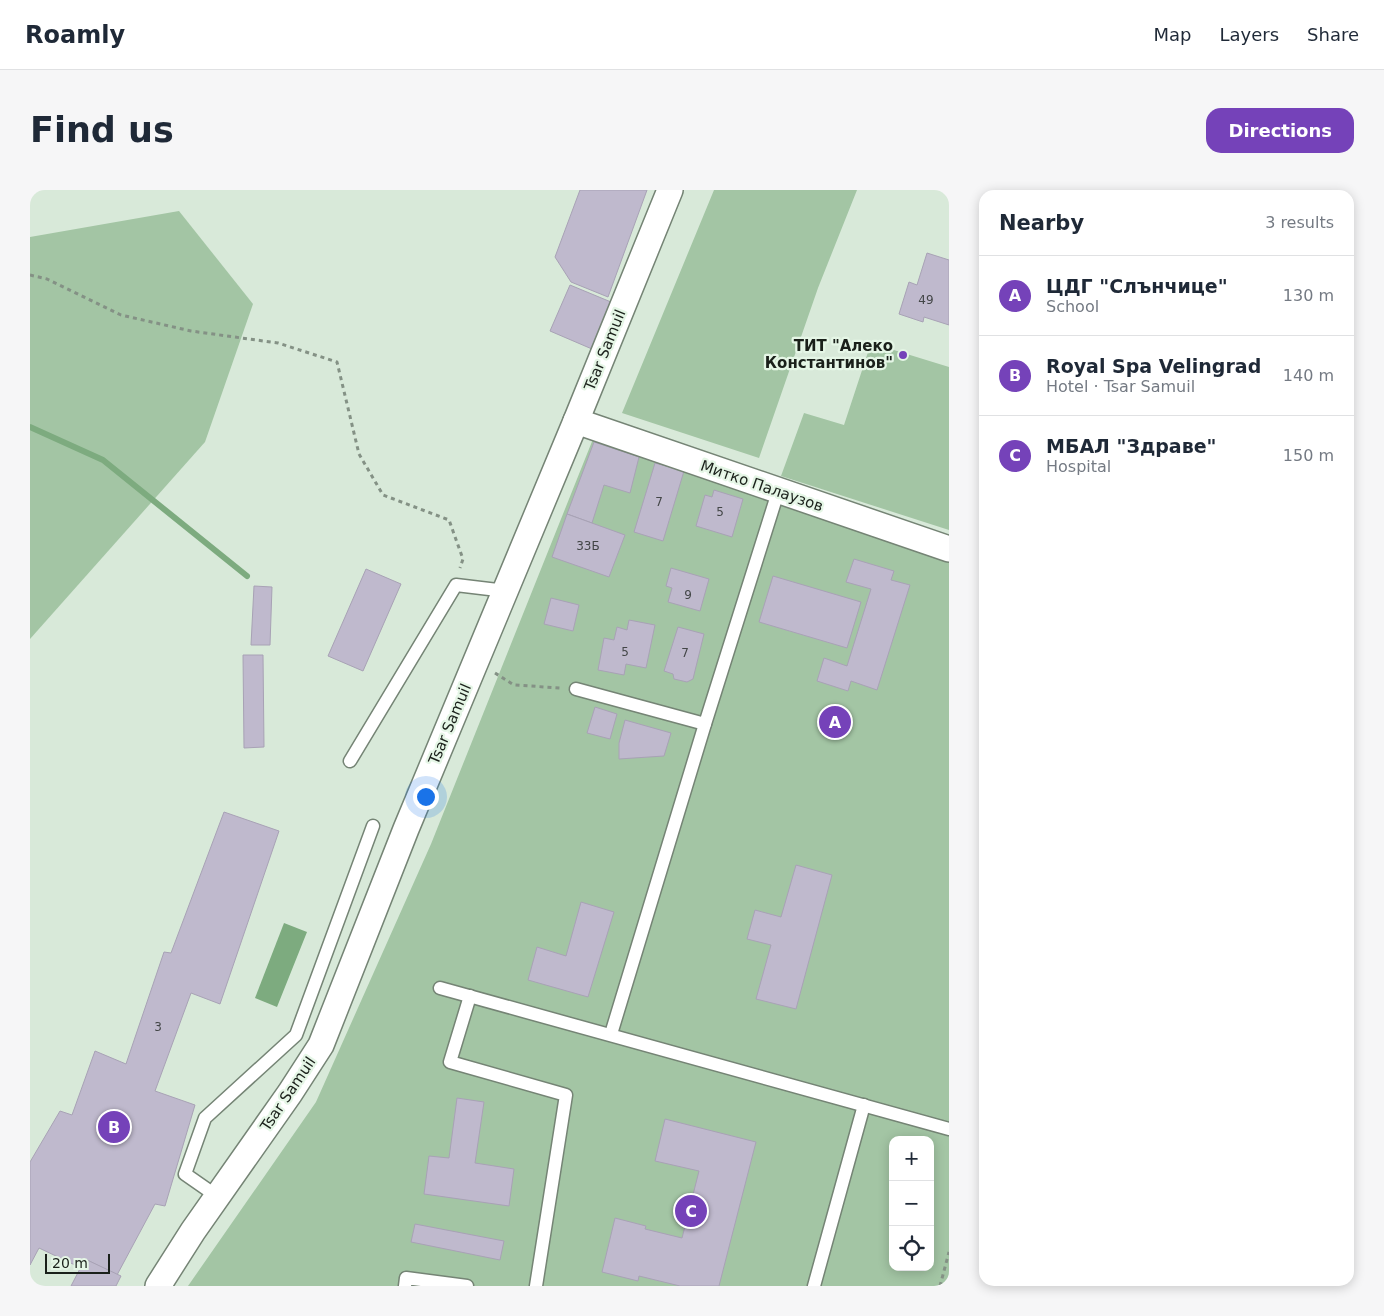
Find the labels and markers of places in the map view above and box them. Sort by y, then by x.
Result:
place label: ТИТ "Алеко Константинов" [765,337,893,372]
marker: ТИТ "Алеко Константинов" [897,349,909,361]
pin: A [819,703,851,741]
pin: B [98,1108,130,1146]
pin: C [675,1192,707,1230]

